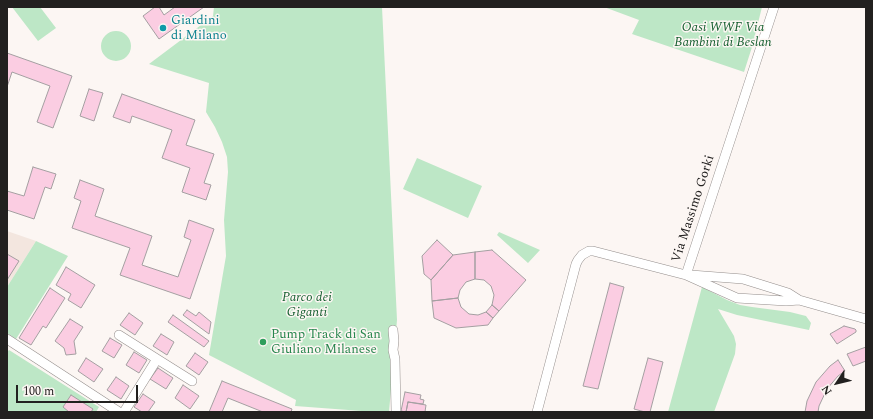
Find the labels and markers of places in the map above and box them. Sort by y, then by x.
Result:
place label: Giardini di Milano [171,13,227,44]
marker: Giardini di Milano [158,23,168,33]
place label: Pump Track di San Giuliano Milanese [271,327,381,358]
marker: Pump Track di San Giuliano Milanese [258,337,268,347]

